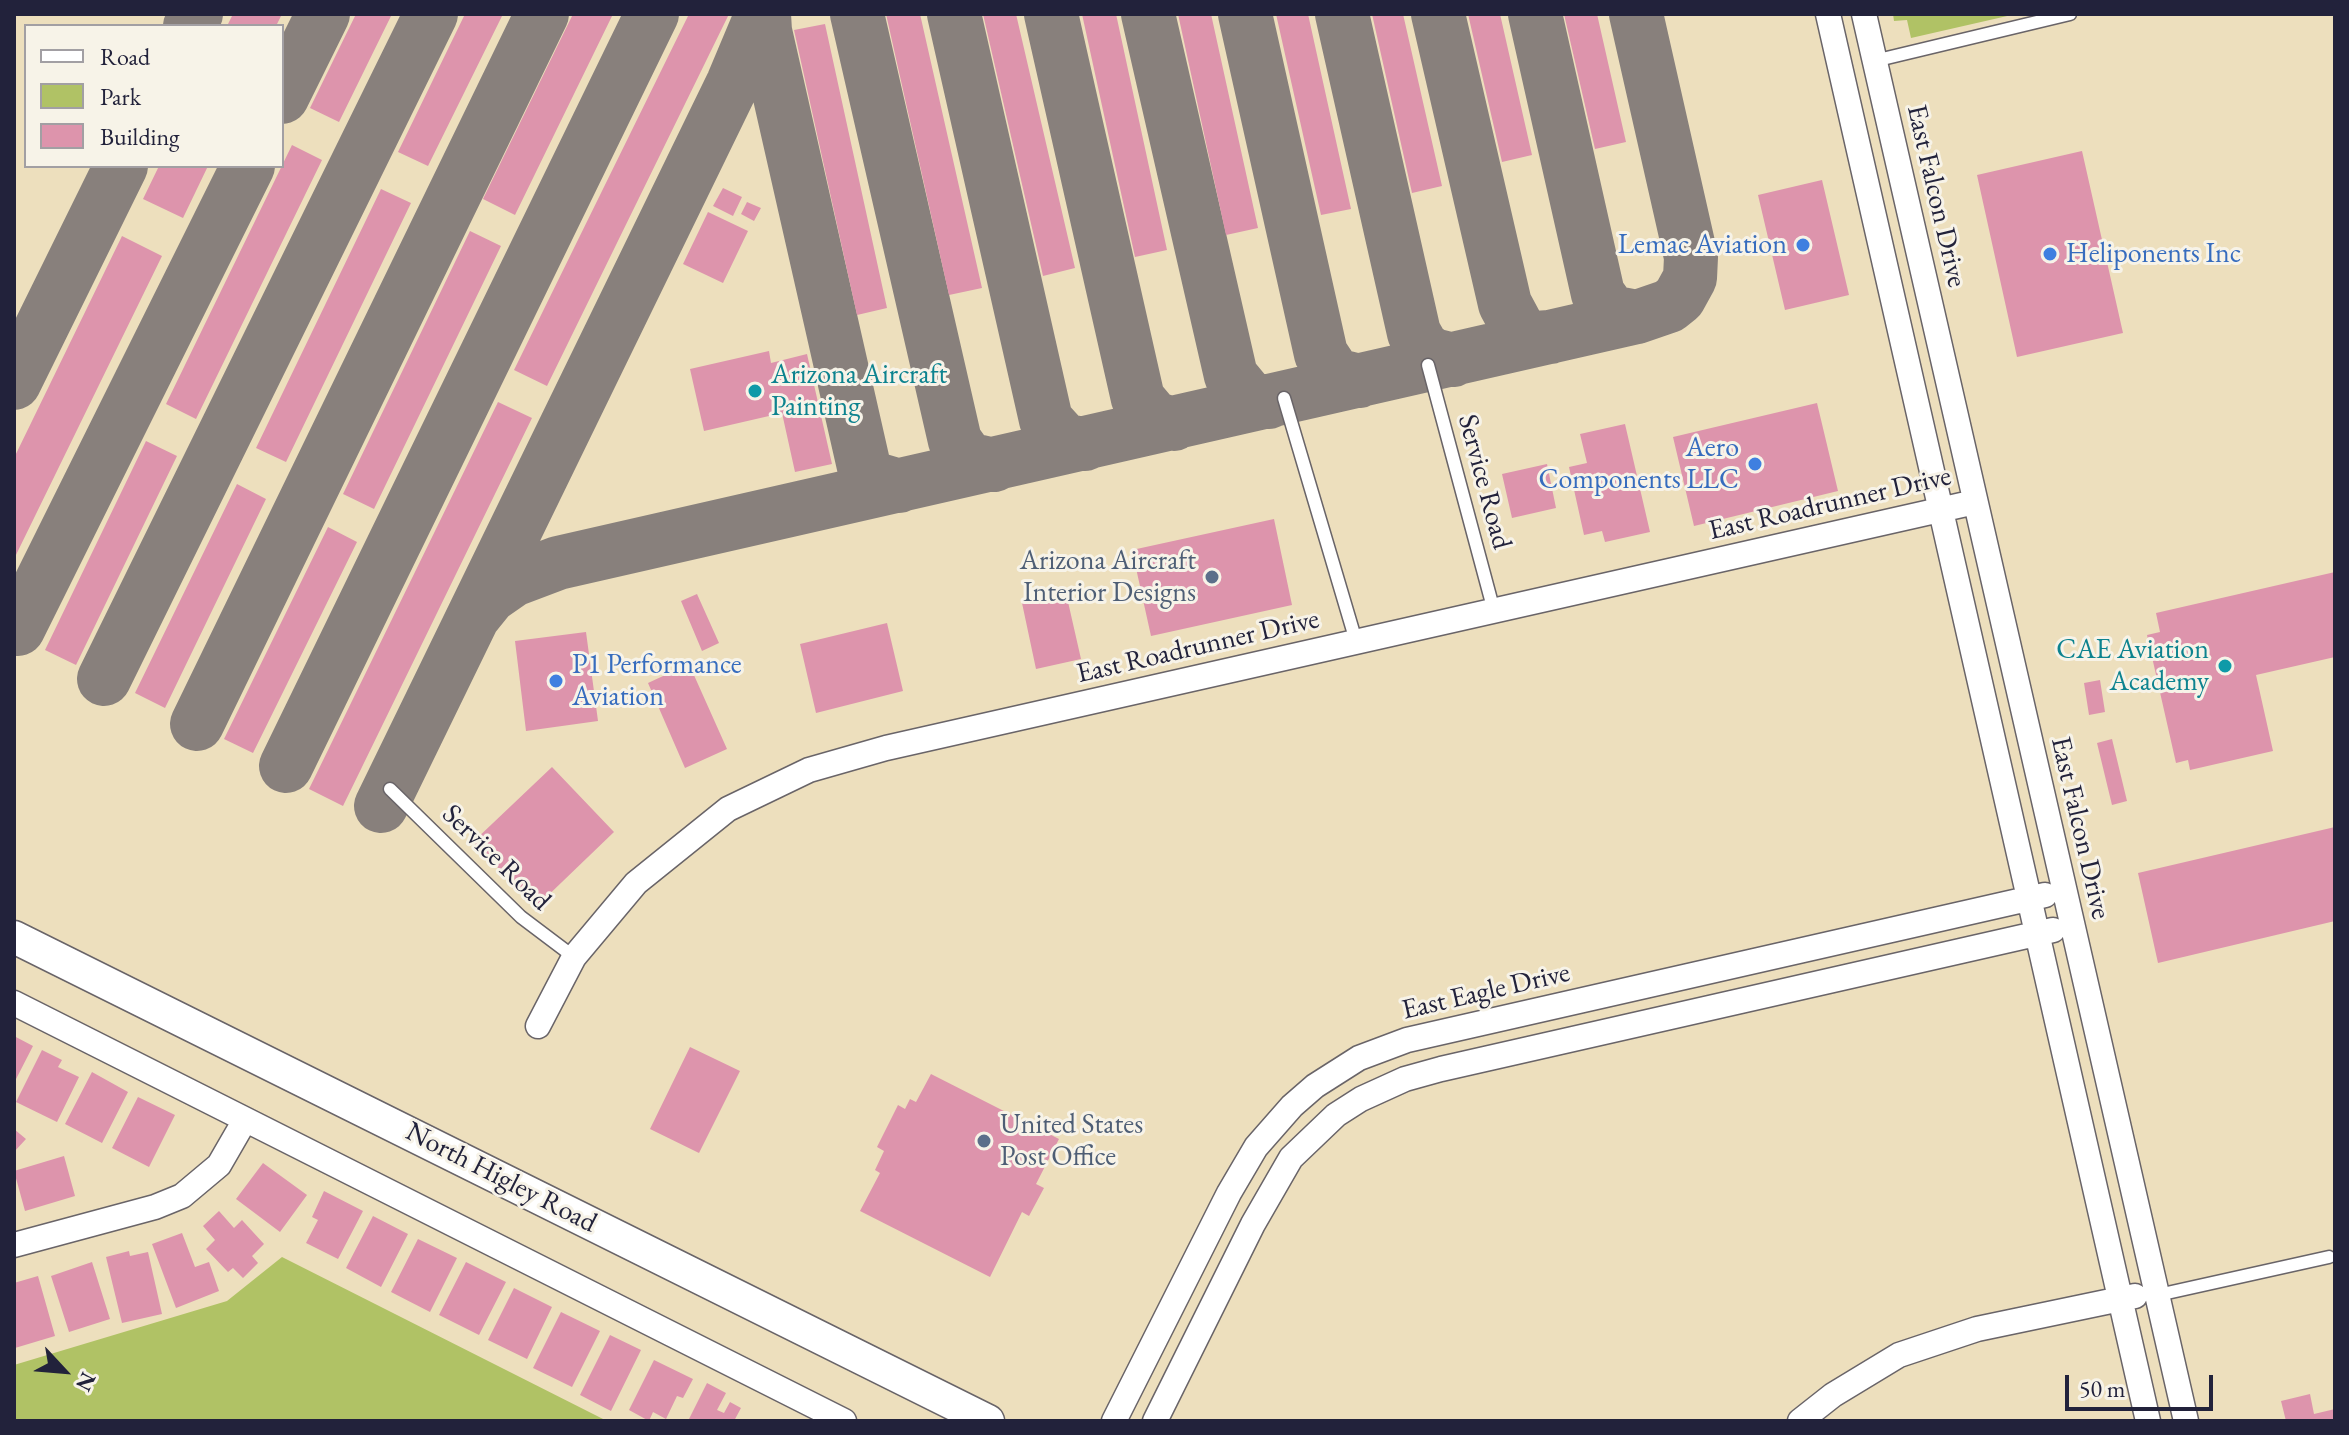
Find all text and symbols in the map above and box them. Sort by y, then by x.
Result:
legend [24,24,284,168]
text: Road [100,41,150,72]
text: Park [100,81,141,112]
street label: East Falcon Drive [1899,102,1973,290]
text: Building [100,121,180,152]
place label: Lemac Aviation [1618,228,1787,262]
marker: Lemac Aviation [1794,236,1812,254]
place label: Heliponents Inc [2066,237,2241,271]
marker: Heliponents Inc [2041,245,2059,263]
place label: Arizona Aircraft Painting [771,358,947,424]
marker: Arizona Aircraft Painting [746,382,764,400]
street label: Service Road [1450,411,1518,553]
place label: Aero Components LLC [1539,431,1739,497]
marker: Aero Components LLC [1746,455,1764,473]
street label: East Roadrunner Drive [1706,460,1954,548]
place label: Arizona Aircraft Interior Designs [1020,544,1196,610]
marker: Arizona Aircraft Interior Designs [1203,568,1221,586]
street label: East Roadrunner Drive [1074,603,1322,691]
place label: CAE Aviation Academy [2056,633,2209,699]
place label: P1 Performance Aviation [572,648,742,714]
marker: CAE Aviation Academy [2216,657,2234,675]
marker: P1 Performance Aviation [547,672,565,690]
street label: East Falcon Drive [2043,734,2117,922]
street label: Service Road [435,798,557,918]
street label: East Eagle Drive [1399,956,1573,1028]
place label: United States Post Office [1000,1108,1143,1174]
street label: North Higley Road [400,1115,602,1241]
marker: United States Post Office [975,1132,993,1150]
north arrow [24,1331,104,1411]
scale bar [2069,1359,2217,1409]
text: N [69,1367,103,1396]
text: 50 m [2079,1373,2126,1404]

